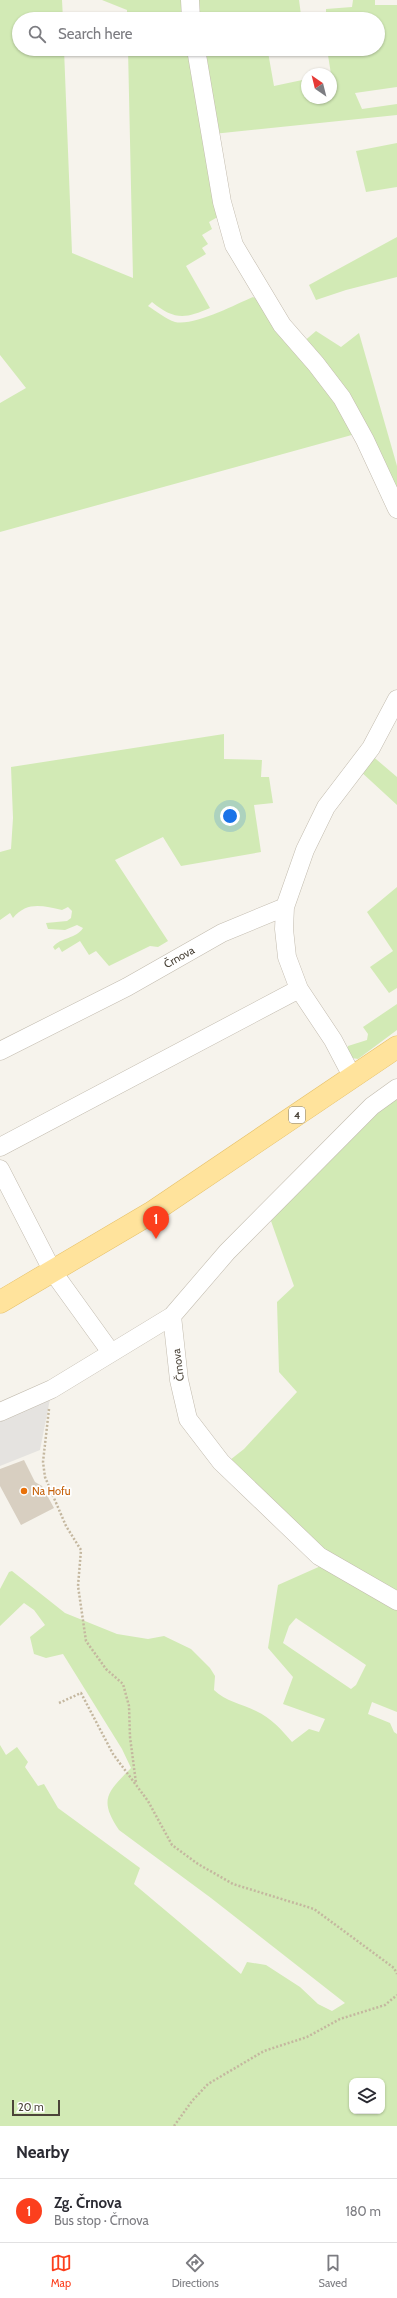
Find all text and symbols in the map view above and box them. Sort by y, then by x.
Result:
search box [12,12,385,56]
icon: search [26,23,48,45]
text: Search here [58,25,133,43]
north arrow [301,68,337,104]
your location [220,806,240,826]
street label: Črnova [161,943,197,971]
road number: 4 [289,1107,305,1123]
pin: 1 [143,1206,169,1239]
street label: Črnova [169,1347,187,1382]
place label: Na Hofu [32,1484,71,1498]
marker: Na Hofu [19,1486,29,1496]
map controls [349,2078,385,2114]
button: layers [349,2078,385,2114]
scale bar [12,2098,60,2117]
text: 20 m [18,2100,44,2114]
text: Nearby [16,2142,69,2162]
text: Zg. Črnova [54,2194,122,2212]
text: 1 [27,2203,31,2219]
text: 180 m [345,2203,381,2219]
text: Bus stop · Črnova [54,2212,149,2228]
tab: Map [50,2252,72,2290]
tab: Directions [172,2252,219,2290]
tab: Saved [319,2252,347,2290]

